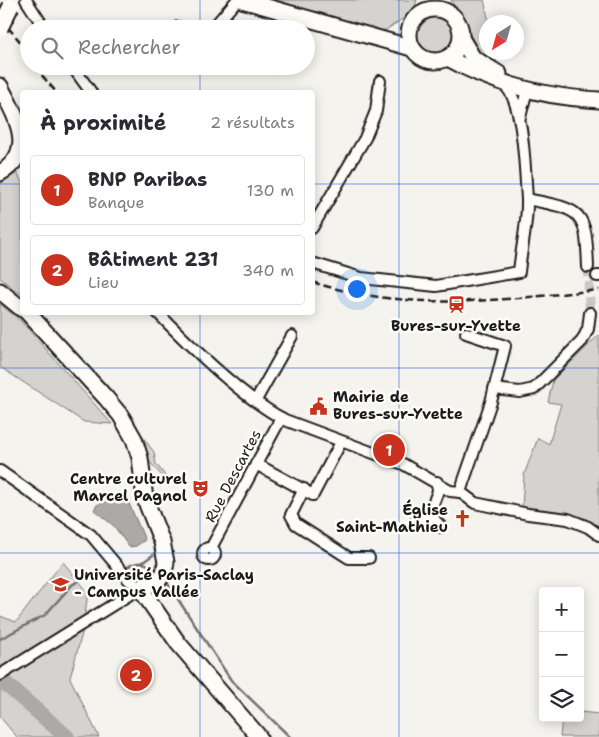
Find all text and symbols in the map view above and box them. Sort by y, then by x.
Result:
north arrow [479,15,524,60]
search box [20,20,315,75]
icon: search [38,34,66,62]
text: Rechercher [78,35,181,60]
text: À proximité [40,109,166,137]
text: 2 résultats [210,112,295,133]
text: BNP Paribas [88,167,207,192]
text: 1 [53,180,61,201]
text: 130 m [247,180,294,201]
text: Banque [88,192,145,213]
text: Bâtiment 231 [88,247,218,272]
text: 2 [51,260,63,281]
text: 340 m [242,260,294,281]
text: Lieu [88,272,119,293]
your location [344,276,370,302]
station icon: Bures-sur-Yvette [446,295,466,315]
place label: Bures-sur-Yvette [391,316,521,336]
place label: Mairie de Bures-sur-Yvette [333,387,463,424]
public building icon: Mairie de Bures-sur-Yvette [309,396,329,416]
street label: Rue Descartes [200,426,266,526]
pin: 1 [373,431,405,469]
place label: Centre culturel Marcel Pagnol [70,469,187,506]
theatre icon: Centre culturel Marcel Pagnol [191,478,211,498]
place label: Église Saint-Mathieu [336,499,448,537]
church icon: Église Saint-Mathieu [452,509,472,529]
place label: Université Paris-Saclay - Campus Vallée [74,565,254,602]
school or university icon: Université Paris-Saclay - Campus Vallée [50,574,70,594]
map controls [539,587,584,722]
button: + [539,587,584,632]
button: − [539,632,584,677]
pin: 2 [120,656,152,694]
button: layers [539,677,584,722]

